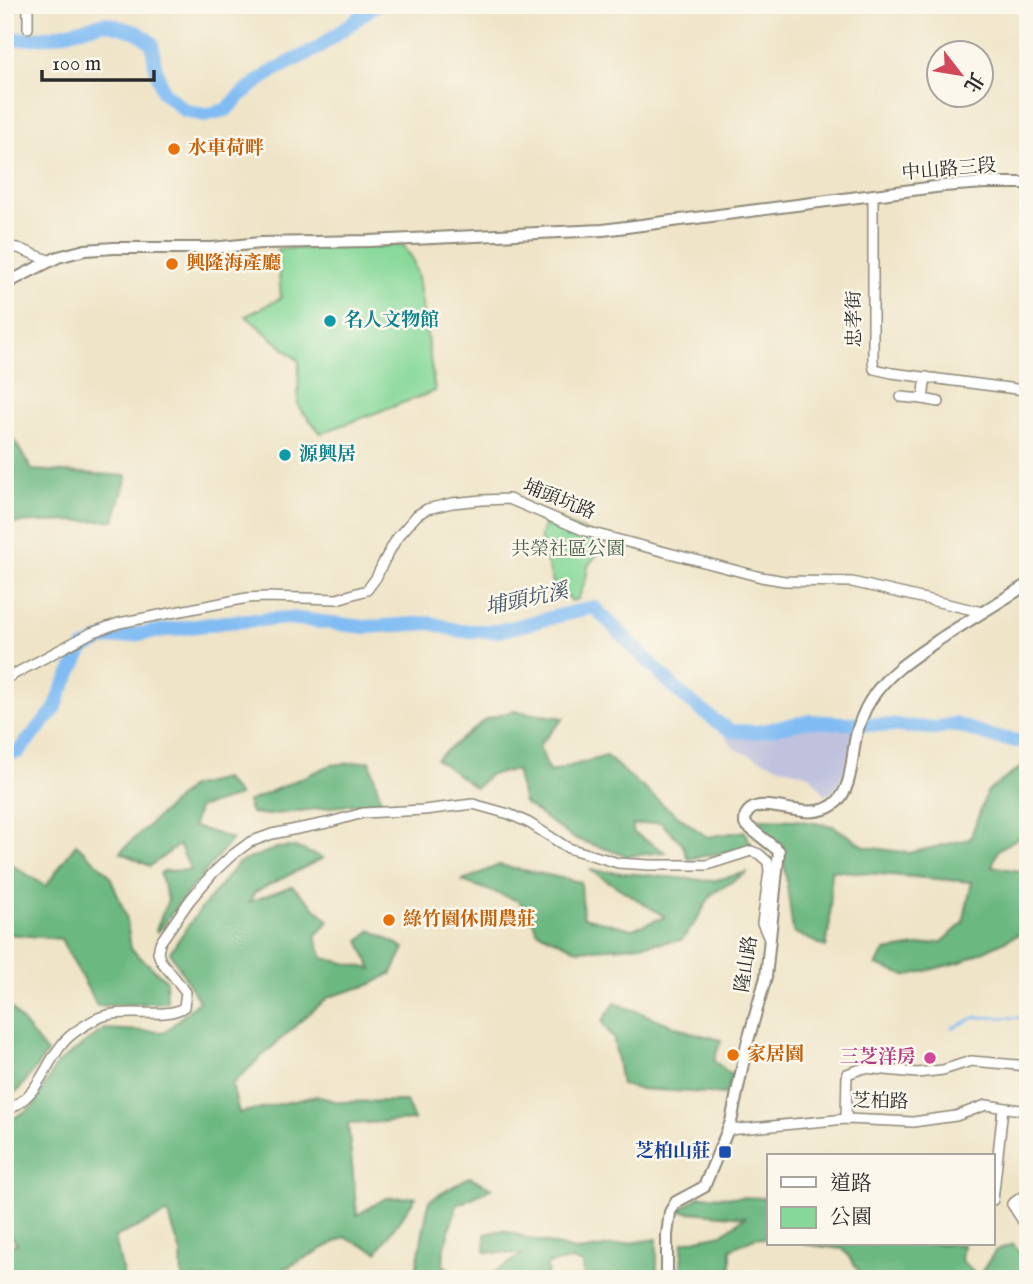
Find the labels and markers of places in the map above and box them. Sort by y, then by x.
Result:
place label: 水車荷畔 [188,137,264,161]
marker: 水車荷畔 [166,141,182,157]
place label: 興隆海產廳 [186,252,281,276]
marker: 興隆海產廳 [164,256,180,272]
place label: 名人文物館 [344,309,439,333]
marker: 名人文物館 [322,313,338,329]
place label: 源興居 [299,443,356,467]
marker: 源興居 [277,447,293,463]
place label: 綠竹園休閒農莊 [403,908,536,932]
marker: 綠竹園休閒農莊 [381,912,397,928]
place label: 家居園 [747,1043,804,1067]
place label: 三芝洋房 [840,1046,916,1070]
marker: 家居園 [725,1047,741,1063]
marker: 三芝洋房 [922,1050,938,1066]
place label: 芝柏山莊 [635,1140,711,1164]
marker: 芝柏山莊 [717,1144,733,1160]

